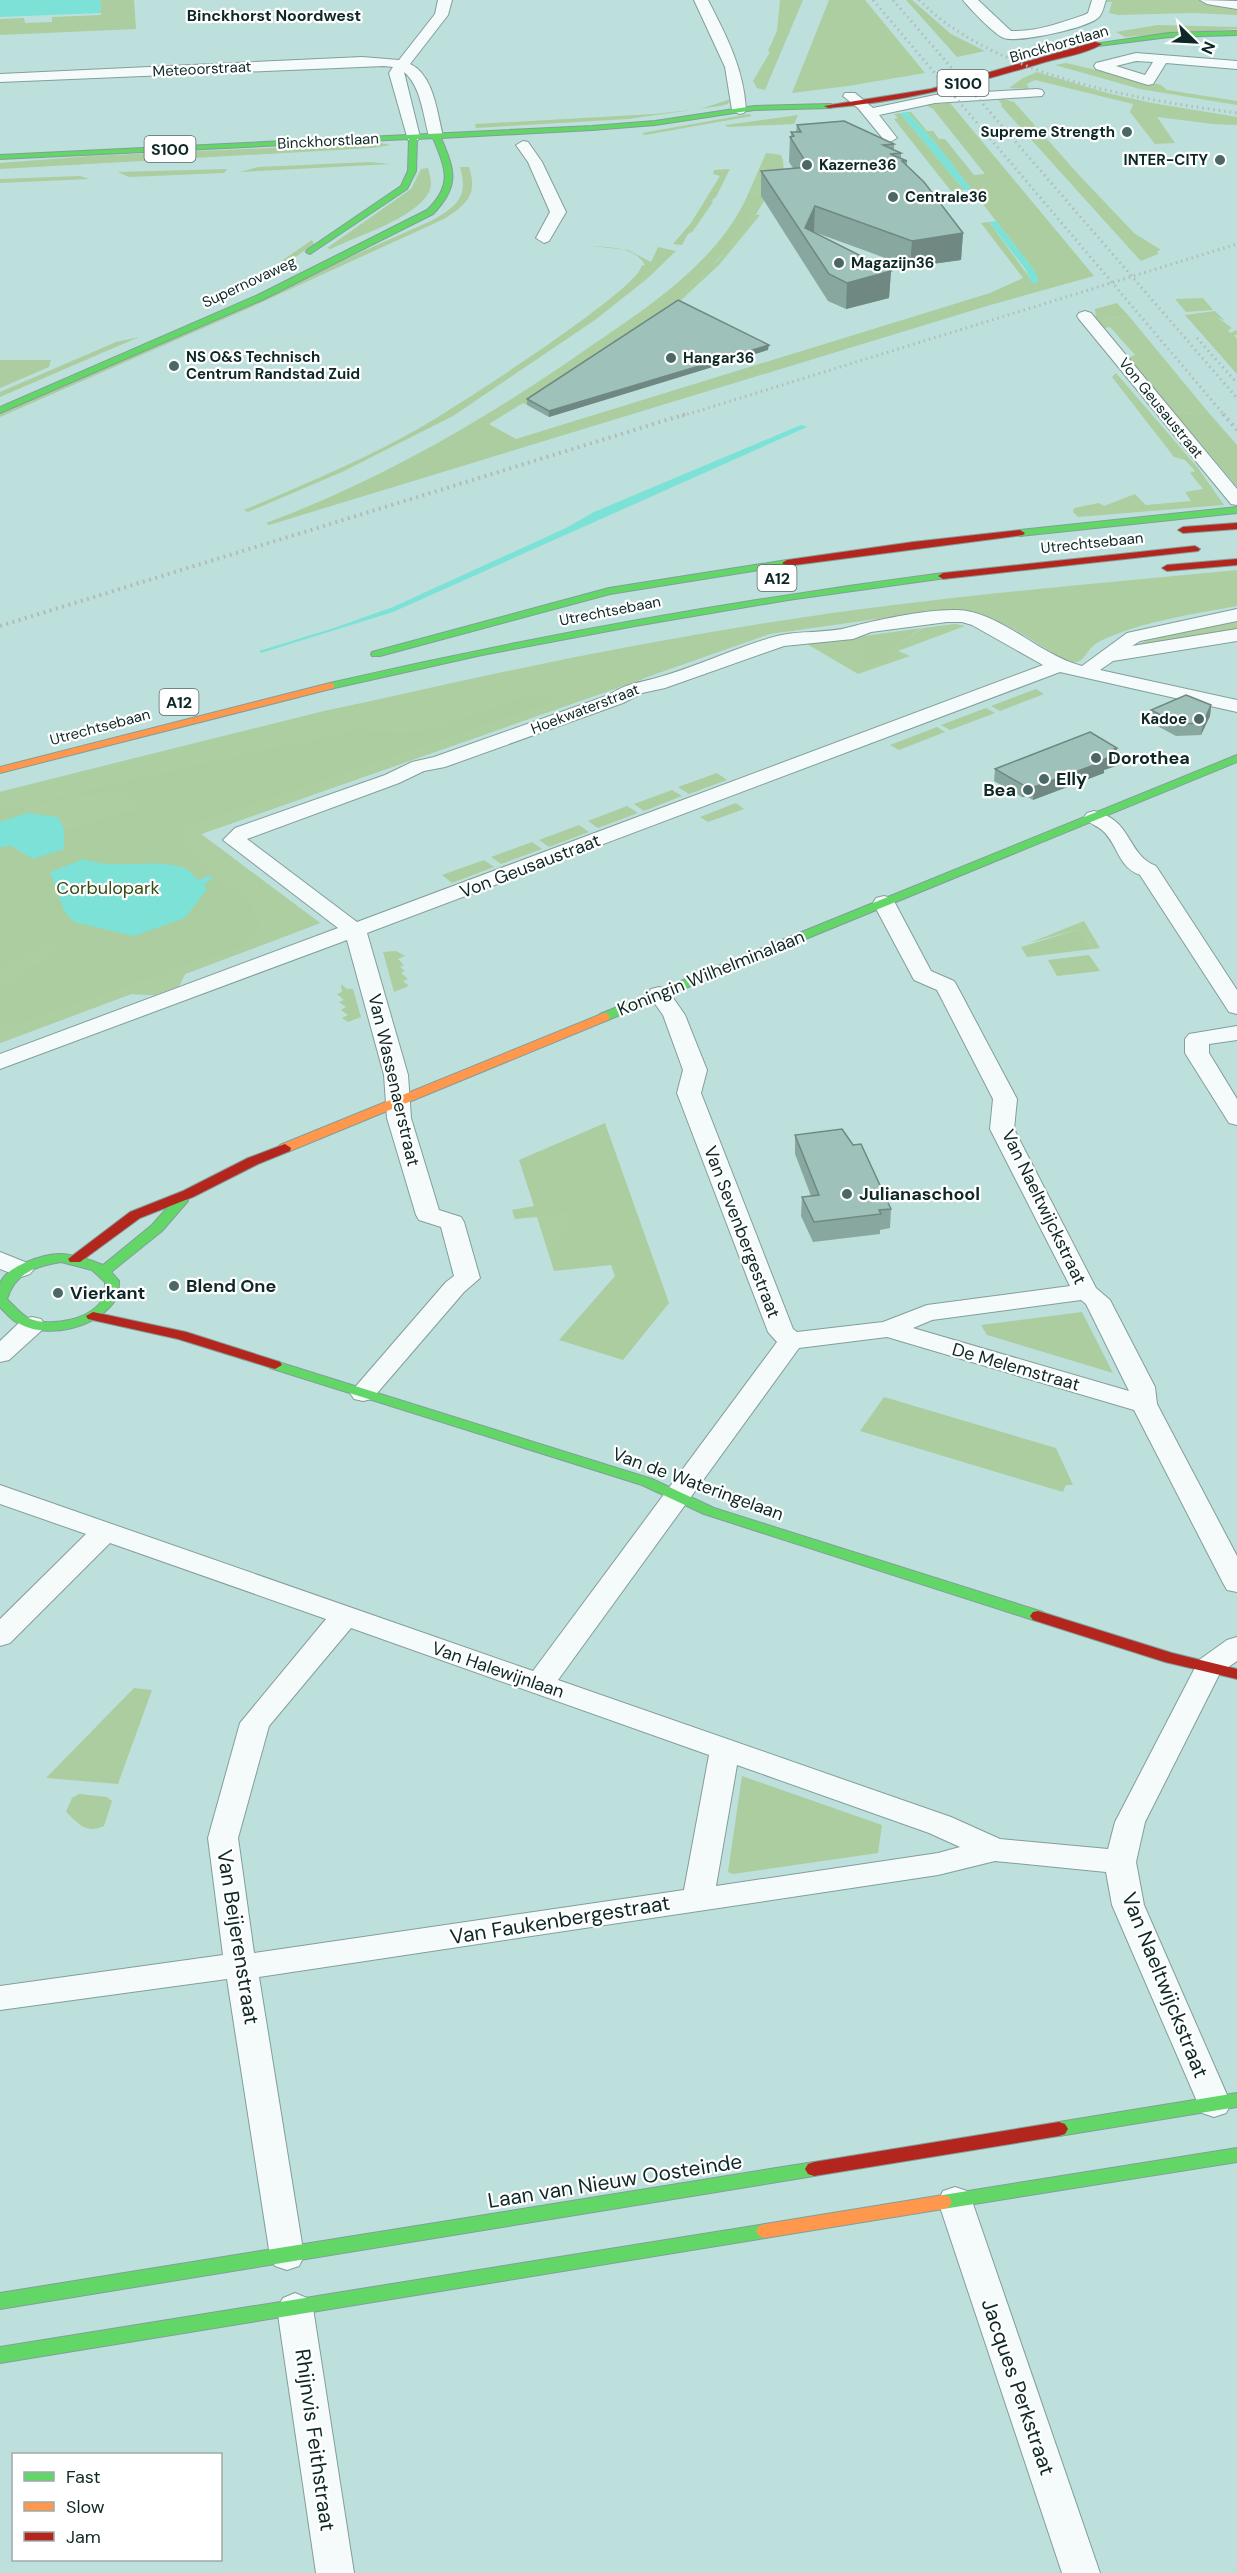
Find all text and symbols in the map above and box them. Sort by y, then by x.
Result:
district label: Binckhorst Noordwest [187,5,361,26]
north arrow [1165,12,1225,72]
street label: Binckhorstlaan [1007,20,1111,68]
text: N [1196,38,1220,57]
street label: Meteoorstraat [152,56,252,82]
road number: S100 [938,70,988,96]
place label: Supreme Strength [981,122,1115,142]
marker: Supreme Strength [1120,125,1134,139]
street label: Binckhorstlaan [277,128,379,154]
road number: S100 [144,136,195,162]
place label: INTER-CITY [1124,150,1208,170]
marker: INTER-CITY [1213,153,1227,167]
place label: Kazerne36 [819,155,896,175]
marker: Kazerne36 [800,158,814,172]
place label: Centrale36 [905,187,987,207]
marker: Centrale36 [886,190,900,204]
street label: Supernovaweg [199,252,299,312]
place label: Magazijn36 [851,253,934,273]
marker: Magazijn36 [832,256,846,270]
place label: NS O&S Technisch Centrum Randstad Zuid [186,347,360,384]
place label: Hangar36 [683,348,754,368]
marker: Hangar36 [664,351,678,365]
street label: Von Geusaustraat [1114,354,1208,463]
marker: NS O&S Technisch Centrum Randstad Zuid [167,359,181,373]
street label: Utrechtsebaan [1040,528,1144,558]
road number: A12 [758,565,796,591]
street label: Utrechtsebaan [558,591,662,631]
street label: Hoekwaterstraat [528,679,642,739]
road number: A12 [160,689,198,715]
street label: Utrechtsebaan [48,704,152,750]
place label: Kadoe [1141,709,1187,729]
marker: Kadoe [1192,712,1206,726]
place label: Dorothea [1108,746,1190,770]
marker: Dorothea [1089,751,1103,765]
place label: Elly [1056,767,1087,791]
marker: Elly [1037,772,1051,786]
place label: Bea [983,778,1016,802]
marker: Bea [1021,783,1035,797]
street label: Von Geusaustraat [456,828,604,904]
park label: Corbulopark [56,876,160,900]
street label: Koningin Wilhelminalaan [614,924,808,1022]
street label: Van Wassenaerstraat [362,991,426,1169]
street label: Van Naeltwijckstraat [996,1126,1092,1288]
street label: Van Sevenbergestraat [698,1143,786,1321]
place label: Julianaschool [859,1182,980,1206]
marker: Julianaschool [840,1187,854,1201]
place label: Blend One [186,1274,276,1298]
marker: Blend One [167,1279,181,1293]
place label: Vierkant [70,1281,145,1305]
marker: Vierkant [51,1286,65,1300]
street label: De Melemstraat [949,1337,1083,1397]
street label: Van de Wateringelaan [609,1442,787,1526]
street label: Van Halewijnlaan [429,1636,567,1704]
street label: Van Beijerenstraat [210,1847,266,2027]
street label: Van Naeltwijckstraat [1115,1888,1215,2082]
street label: Van Faukenbergestraat [448,1889,672,1951]
street label: Laan van Nieuw Oosteinde [486,2147,744,2215]
street label: Jacques Perkstraat [975,2295,1061,2479]
street label: Rhijnvis Feithstraat [288,2347,342,2533]
legend [12,2453,222,2561]
text: Fast [66,2465,101,2489]
text: Slow [66,2495,105,2519]
text: Jam [66,2525,101,2549]

